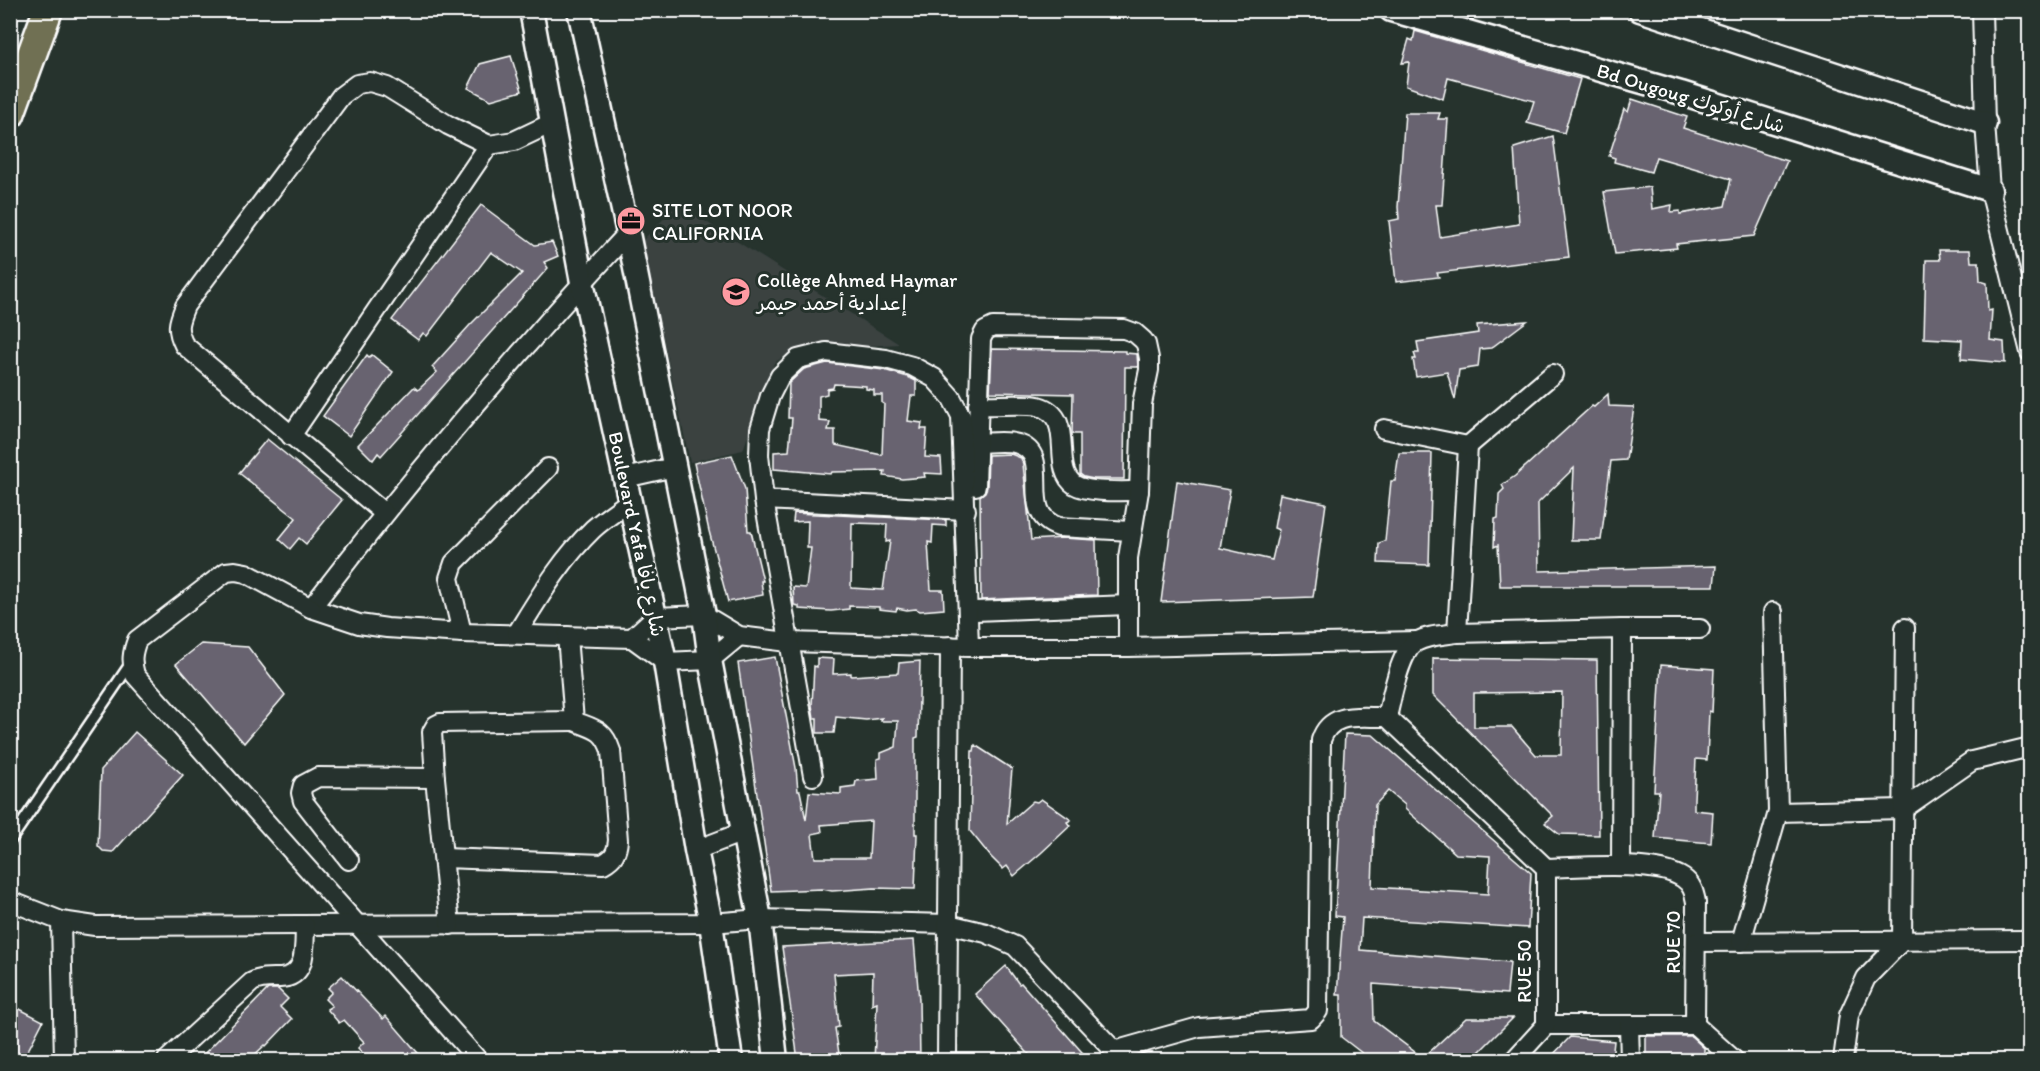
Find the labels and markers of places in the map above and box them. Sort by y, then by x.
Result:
place label: SITE LOT NOOR CALIFORNIA [652,198,793,245]
office icon: SITE LOT NOOR CALIFORNIA [615,205,647,237]
place label: Collège Ahmed Haymar إعدادية أحمد حيمر [755,268,957,316]
school or university icon: Collège Ahmed Haymar إعدادية أحمد حيمر [720,276,752,308]

